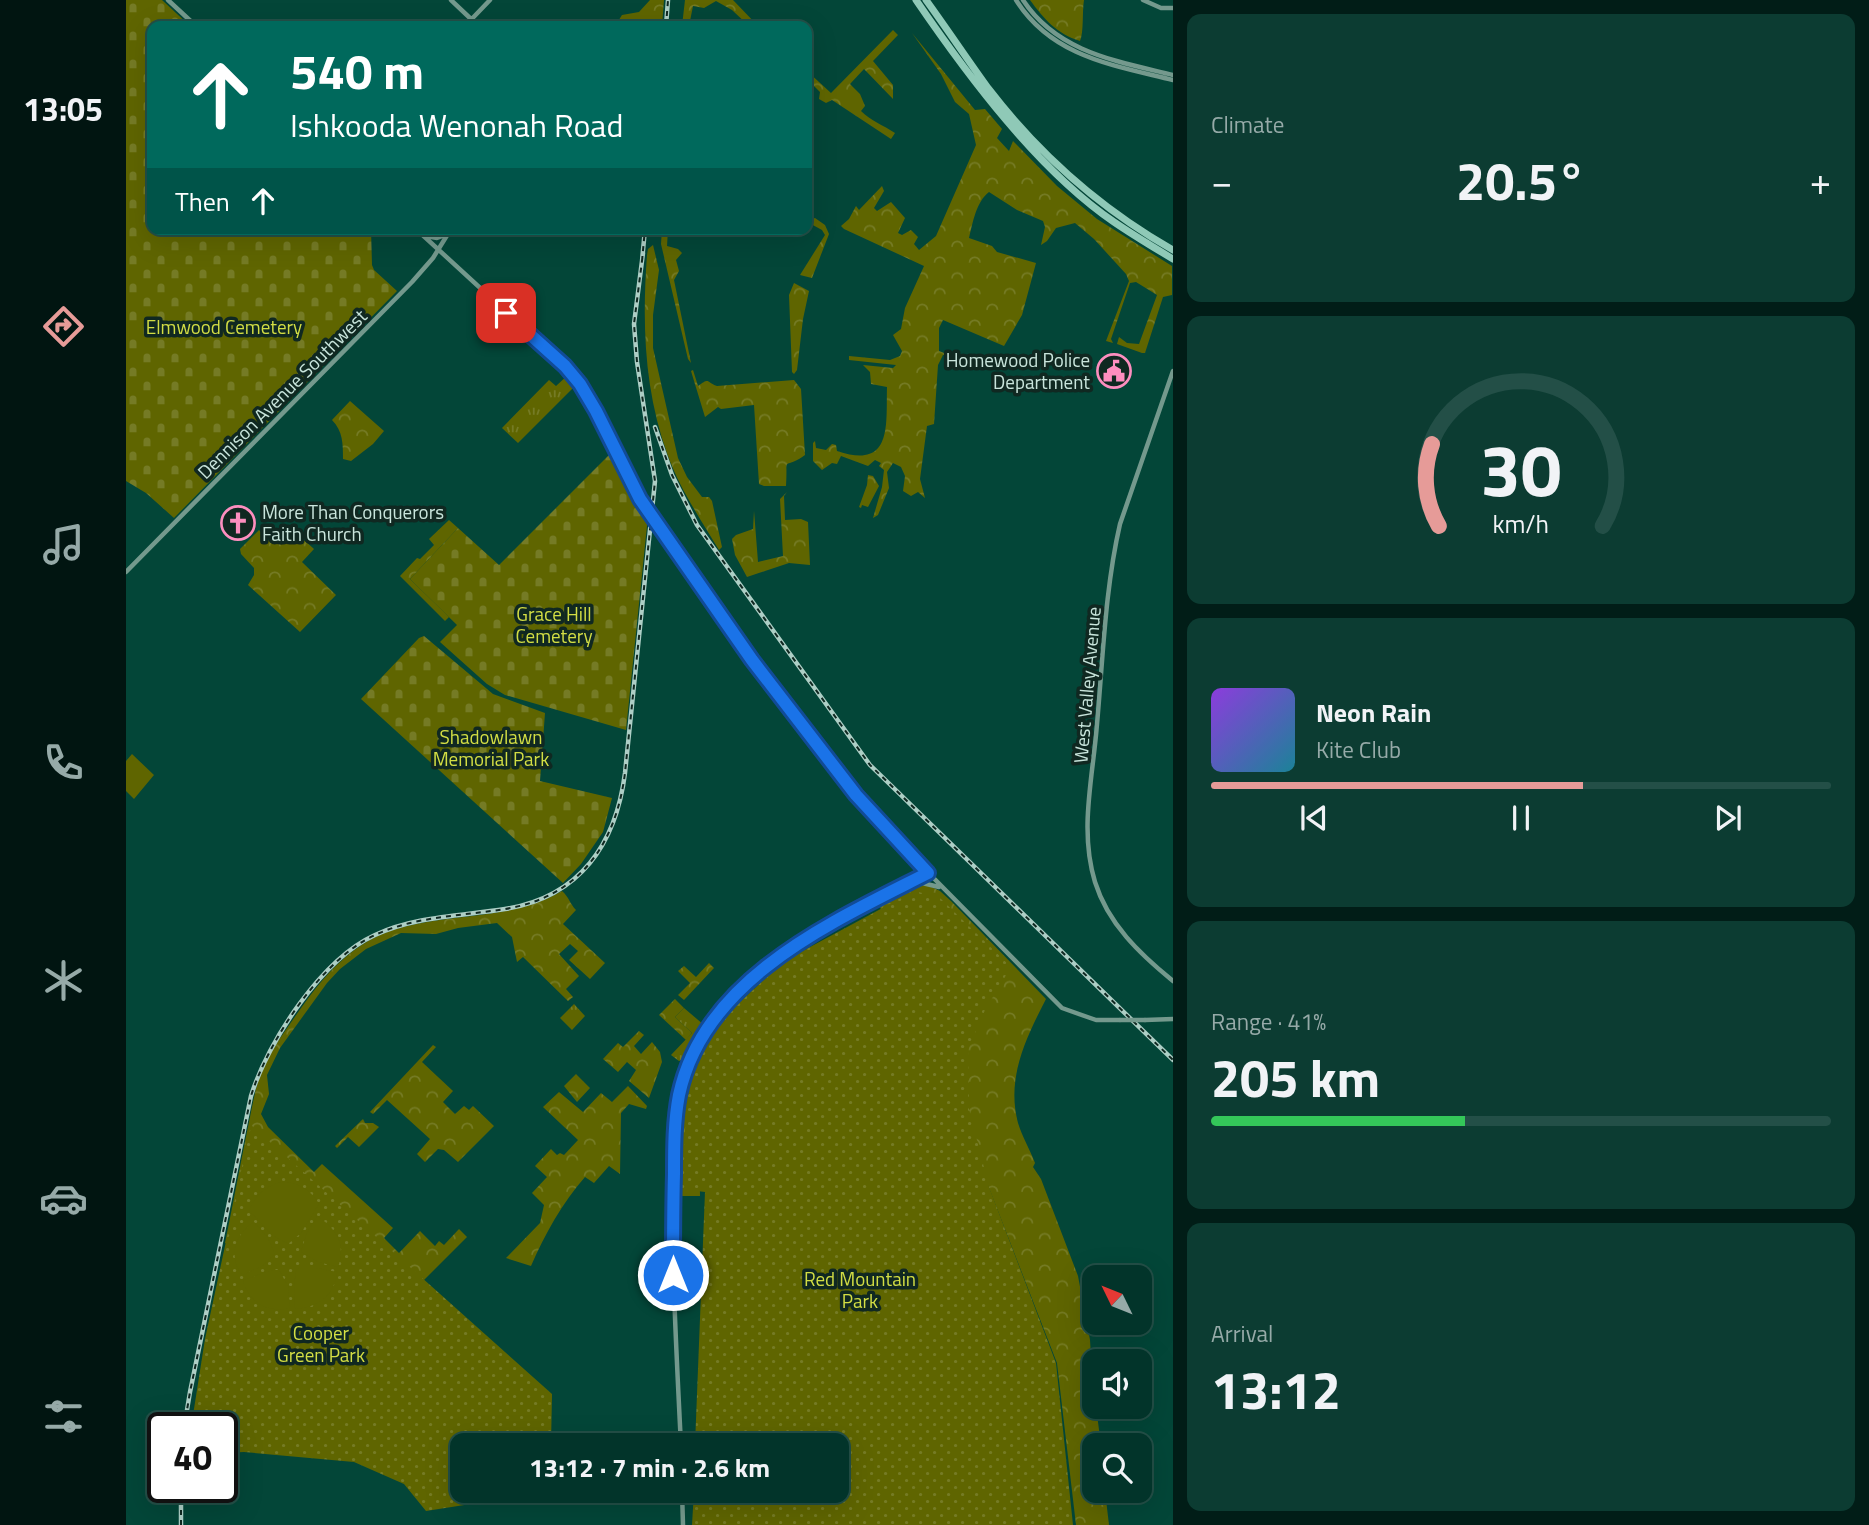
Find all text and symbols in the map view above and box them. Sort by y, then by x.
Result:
text: 540 m [290,33,424,108]
icon: ahead [175,49,266,140]
text: 13:05 [23,85,103,133]
text: Ishkooda Wenonah Road [290,101,623,149]
text: Climate [1211,107,1284,142]
text: 20.5° [1456,141,1586,220]
text: − [1211,152,1232,210]
text: + [1810,152,1831,210]
text: Then [175,182,230,221]
icon: ahead [244,182,282,220]
pin [476,283,536,343]
icon: arrive [487,294,525,332]
icon: directions [39,302,88,351]
street label: Dennison Avenue Southwest [190,302,373,485]
park label: Elmwood Cemetery [146,312,302,341]
place label: Homewood Police Department [946,345,1090,396]
public building icon: Homewood Police Department [1095,352,1133,390]
text: 30 [1480,415,1562,525]
place label: More Than Conquerors Faith Church [262,497,444,548]
church icon: More Than Conquerors Faith Church [219,504,257,542]
text: km/h [1493,505,1549,543]
icon: music [39,520,88,569]
park label: Grace Hill Cemetery [515,599,593,650]
street label: West Valley Avenue [1065,606,1108,764]
text: Neon Rain [1316,693,1431,732]
park label: Shadowlawn Memorial Park [433,722,549,773]
text: Kite Club [1316,732,1401,767]
icon: phone [39,738,88,787]
icon: previous [1295,799,1333,837]
icon: pause [1502,799,1540,837]
icon: next [1709,799,1747,837]
icon: climate [39,956,88,1005]
text: Range · 41% [1211,1004,1326,1039]
text: 205 km [1211,1038,1380,1117]
icon: car [39,1174,88,1223]
position arrow [636,1238,710,1312]
park label: Red Mountain Park [804,1264,916,1315]
north arrow [1082,1265,1152,1335]
map controls [1082,1265,1152,1503]
text: Arrival [1211,1316,1273,1351]
park label: Cooper Green Park [277,1318,365,1369]
button: sound [1082,1349,1152,1419]
text: 13:12 [1211,1350,1341,1429]
icon: filters [39,1392,88,1441]
speed limit sign: 40 [147,1412,238,1503]
button: search [1082,1433,1152,1503]
text: 13:12 · 7 min · 2.6 km [529,1448,770,1487]

